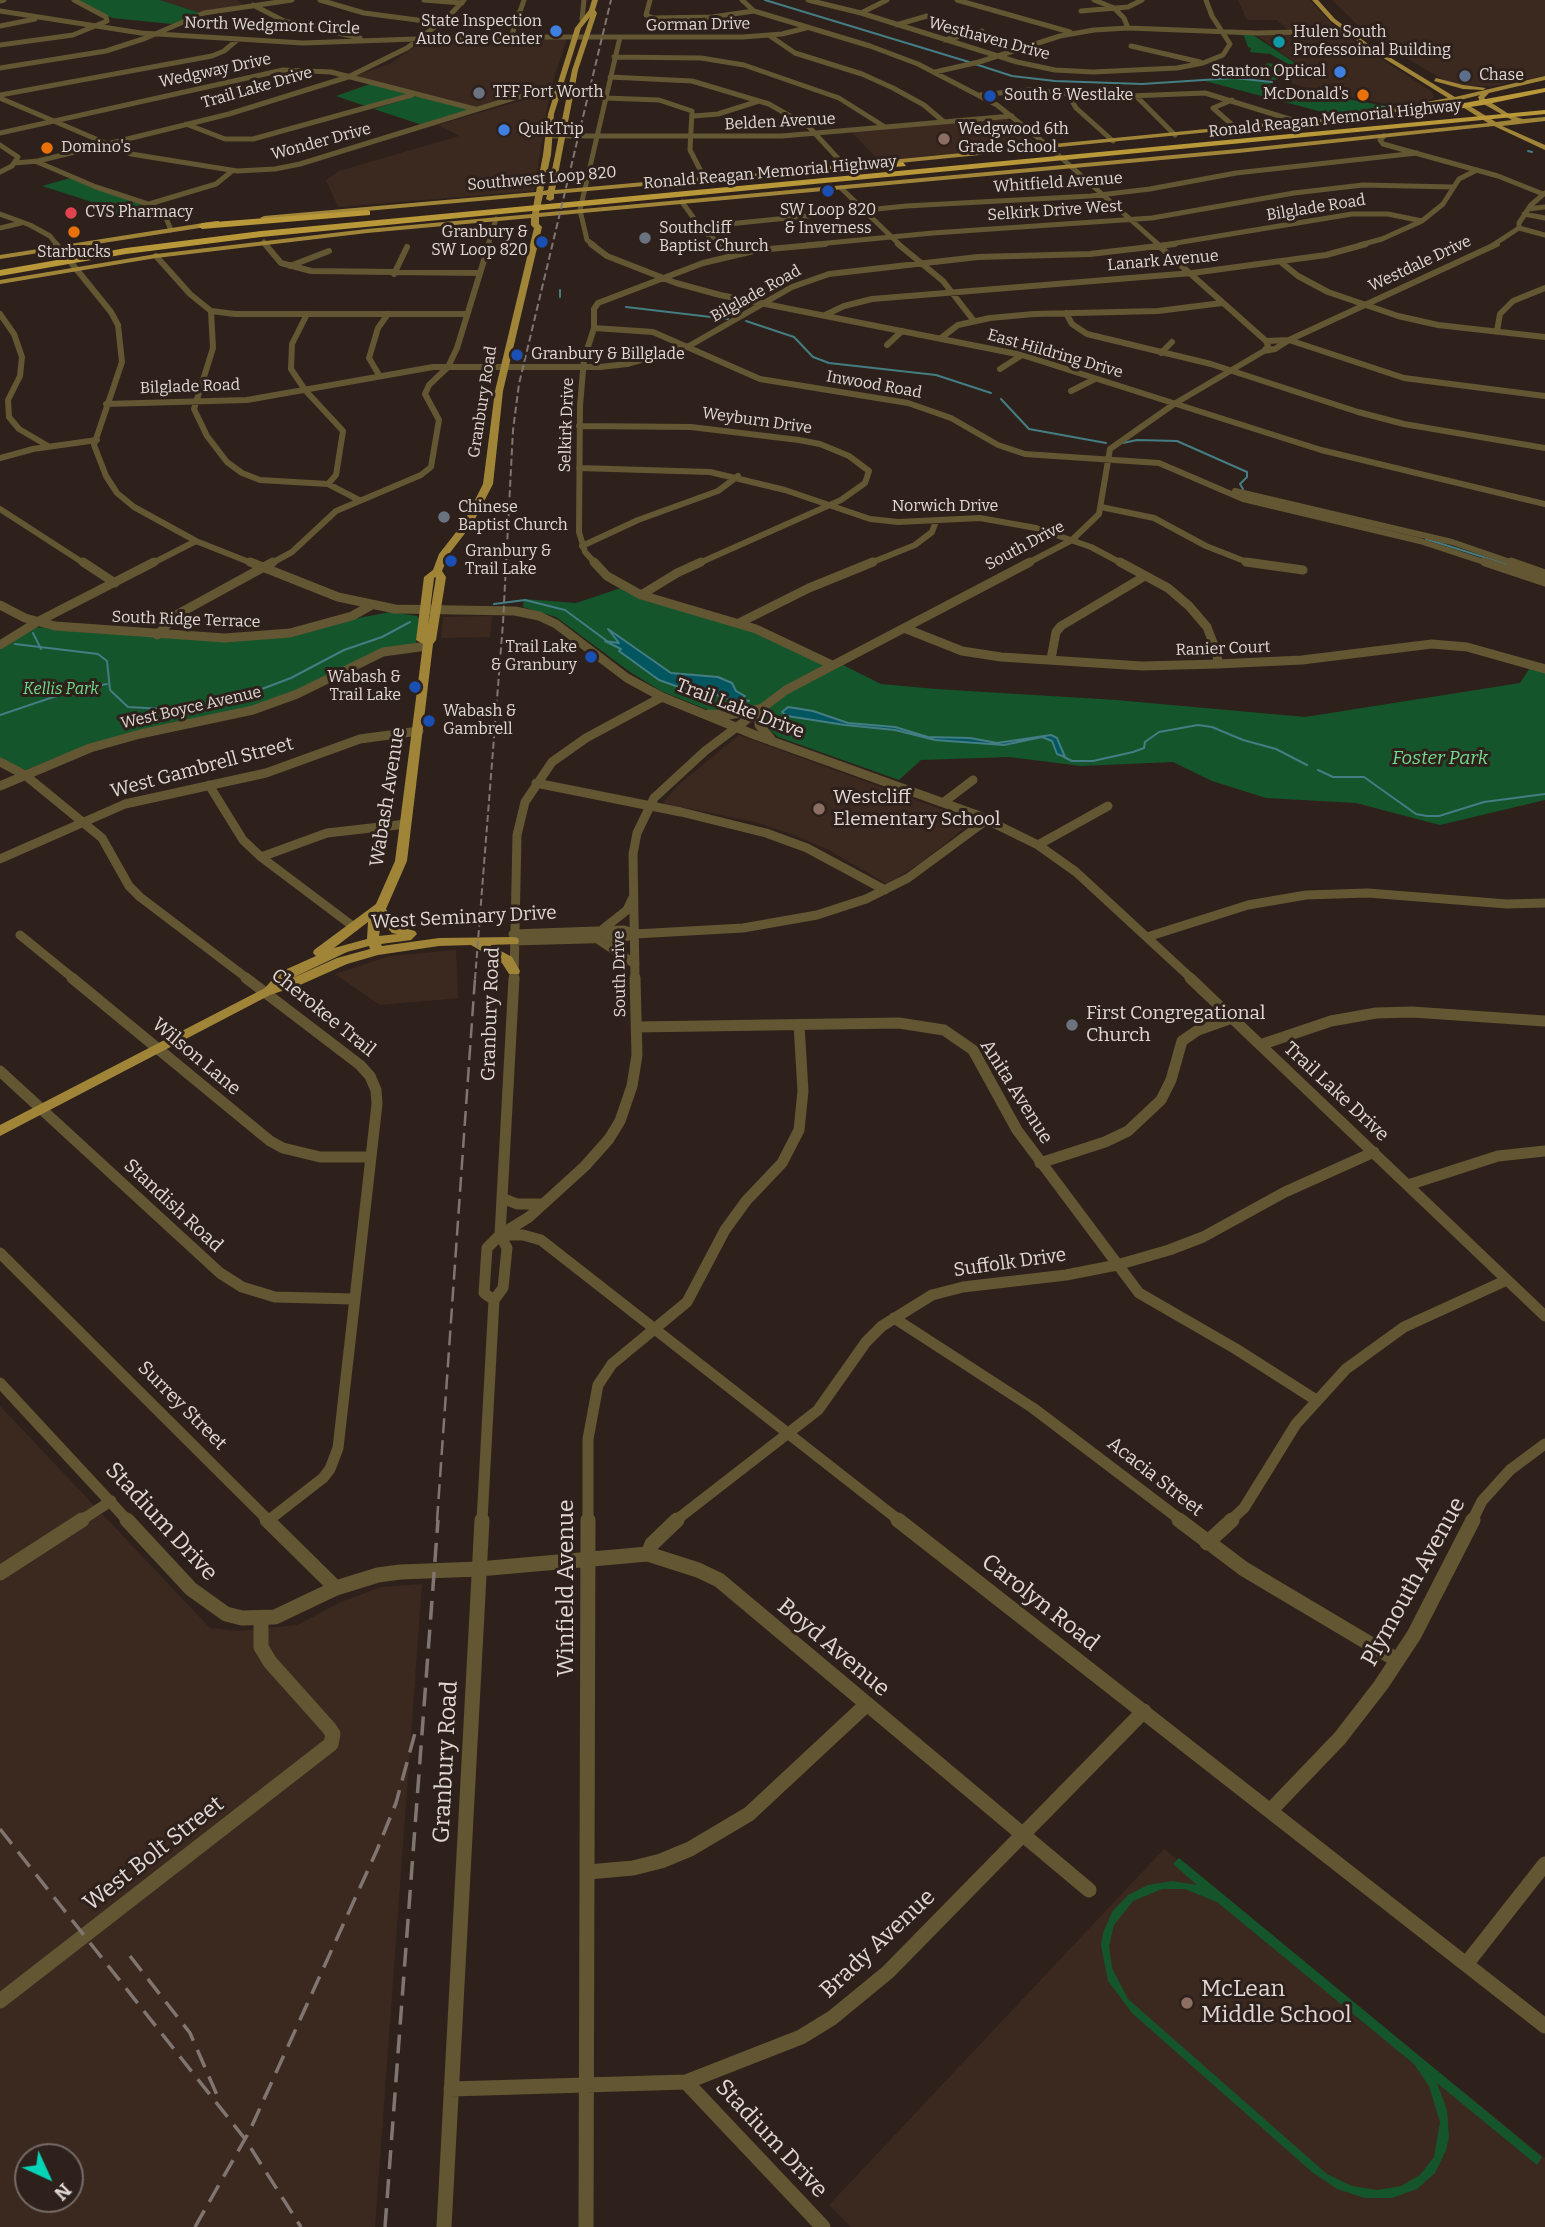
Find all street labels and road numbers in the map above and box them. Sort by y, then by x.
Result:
street label: North Wedgmont Circle [184,13,360,39]
street label: Gorman Drive [646,14,750,36]
street label: Westhaven Drive [926,14,1052,64]
street label: Wedgway Drive [157,50,273,92]
street label: Trail Lake Drive [199,63,315,113]
street label: Ronald Reagan Memorial Highway [1208,96,1462,142]
street label: Belden Avenue [724,110,836,134]
street label: Wonder Drive [269,119,373,165]
street label: Ronald Reagan Memorial Highway [643,152,897,194]
street label: Southwest Loop 820 [466,163,618,195]
street label: Whitfield Avenue [993,169,1123,197]
street label: Bilglade Road [1265,191,1367,225]
street label: Selkirk Drive West [987,197,1123,225]
street label: Westdale Drive [1366,232,1474,296]
street label: Lanark Avenue [1107,247,1219,275]
street label: Bilglade Road [707,261,805,327]
street label: East Hildring Drive [985,325,1125,383]
street label: Granbury Road [465,345,501,459]
street label: Inwood Road [825,367,923,403]
street label: Bilglade Road [140,376,240,398]
street label: Selkirk Drive [556,377,578,473]
street label: Weyburn Drive [701,404,813,438]
street label: Norwich Drive [892,497,998,517]
street label: South Drive [982,517,1068,575]
street label: South Ridge Terrace [111,608,261,632]
street label: Ranier Court [1175,638,1271,660]
street label: Trail Lake Drive [673,674,807,744]
street label: West Boyce Avenue [119,682,263,734]
street label: Wabash Avenue [366,726,410,868]
street label: West Gambrell Street [108,733,296,803]
street label: West Seminary Drive [371,902,557,934]
street label: South Drive [610,930,630,1018]
street label: Granbury Road [477,947,505,1081]
street label: Cherokee Trail [266,964,380,1062]
street label: Wilson Lane [147,1013,245,1101]
street label: Anita Avenue [975,1036,1057,1148]
street label: Trail Lake Drive [1279,1037,1393,1147]
street label: Standish Road [119,1155,227,1257]
street label: Suffolk Drive [952,1244,1068,1282]
street label: Surrey Street [133,1357,231,1455]
street label: Acacia Street [1102,1432,1208,1522]
street label: Stadium Drive [99,1457,223,1587]
street label: Plymouth Avenue [1356,1493,1472,1671]
street label: Winfield Avenue [553,1499,581,1677]
street label: Carolyn Road [976,1549,1104,1657]
street label: Boyd Avenue [771,1593,895,1703]
street label: Granbury Road [428,1680,464,1844]
street label: West Bolt Street [78,1791,230,1917]
street label: Brady Avenue [815,1884,941,2004]
street label: Stadium Drive [709,2074,833,2204]

